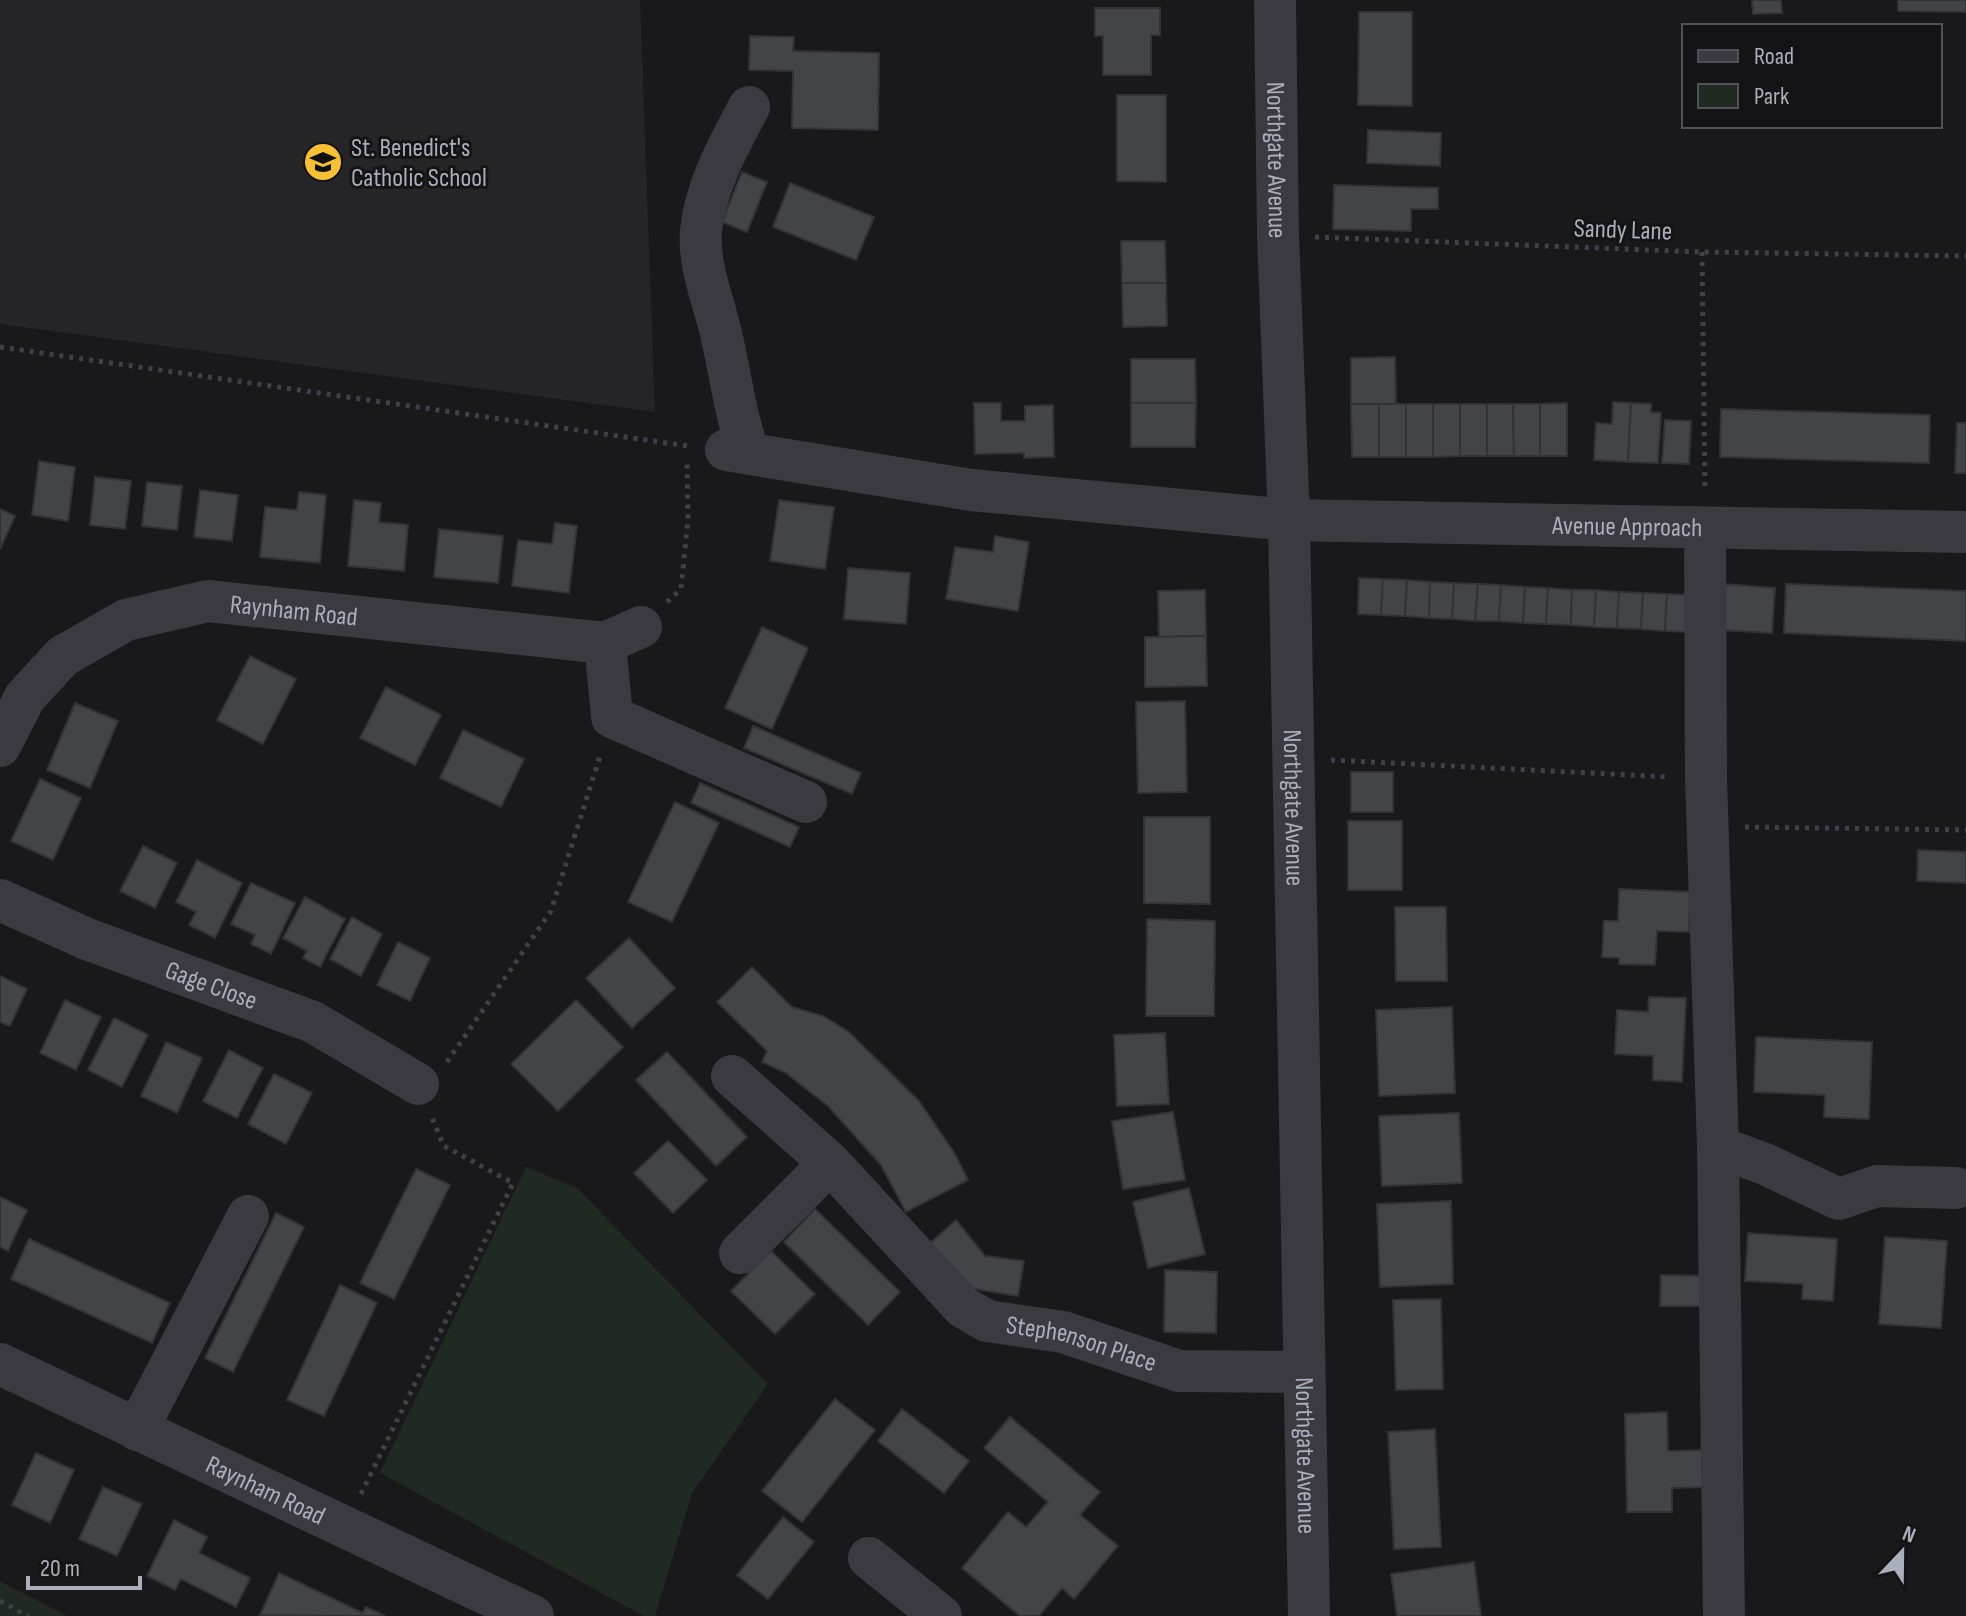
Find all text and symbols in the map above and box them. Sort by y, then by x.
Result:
legend [1682,24,1942,128]
text: Road [1754,42,1794,71]
street label: Northgate Avenue [1259,81,1292,239]
text: Park [1754,82,1789,111]
place label: St. Benedict's Catholic School [351,133,487,194]
school or university icon: St. Benedict's Catholic School [302,141,344,183]
street label: Sandy Lane [1573,213,1673,248]
street label: Avenue Approach [1551,511,1703,544]
street label: Raynham Road [228,589,359,634]
street label: Northgate Avenue [1276,729,1310,886]
street label: Gage Close [161,955,261,1017]
street label: Stephenson Place [1004,1310,1160,1379]
street label: Northgate Avenue [1288,1377,1322,1534]
street label: Raynham Road [201,1450,330,1532]
north arrow [1862,1512,1942,1592]
text: N [1898,1520,1919,1550]
scale bar [28,1540,140,1590]
text: 20 m [40,1554,80,1583]

